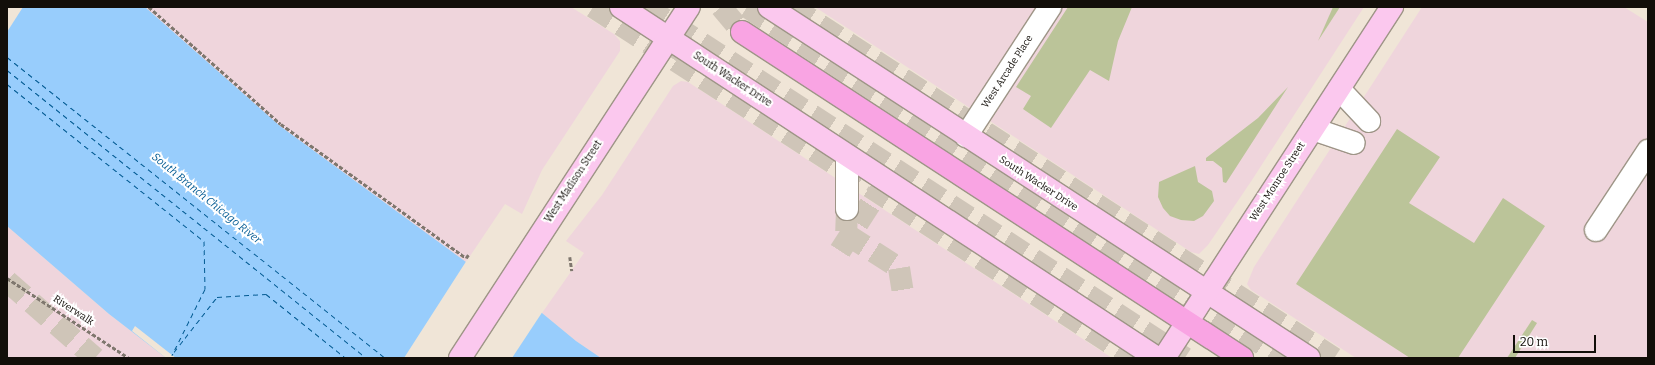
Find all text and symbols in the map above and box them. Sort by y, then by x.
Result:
street label: West Arcade Place [980,33,1036,111]
street label: South Wacker Drive [690,50,774,110]
street label: West Madison Street [543,139,605,225]
street label: West Monroe Street [1248,140,1308,224]
water label: South Branch Chicago River [149,151,263,247]
street label: South Wacker Drive [996,154,1080,214]
street label: Riverwalk [50,293,96,329]
scale bar [1515,327,1598,353]
text: 20 m [1520,335,1548,349]

